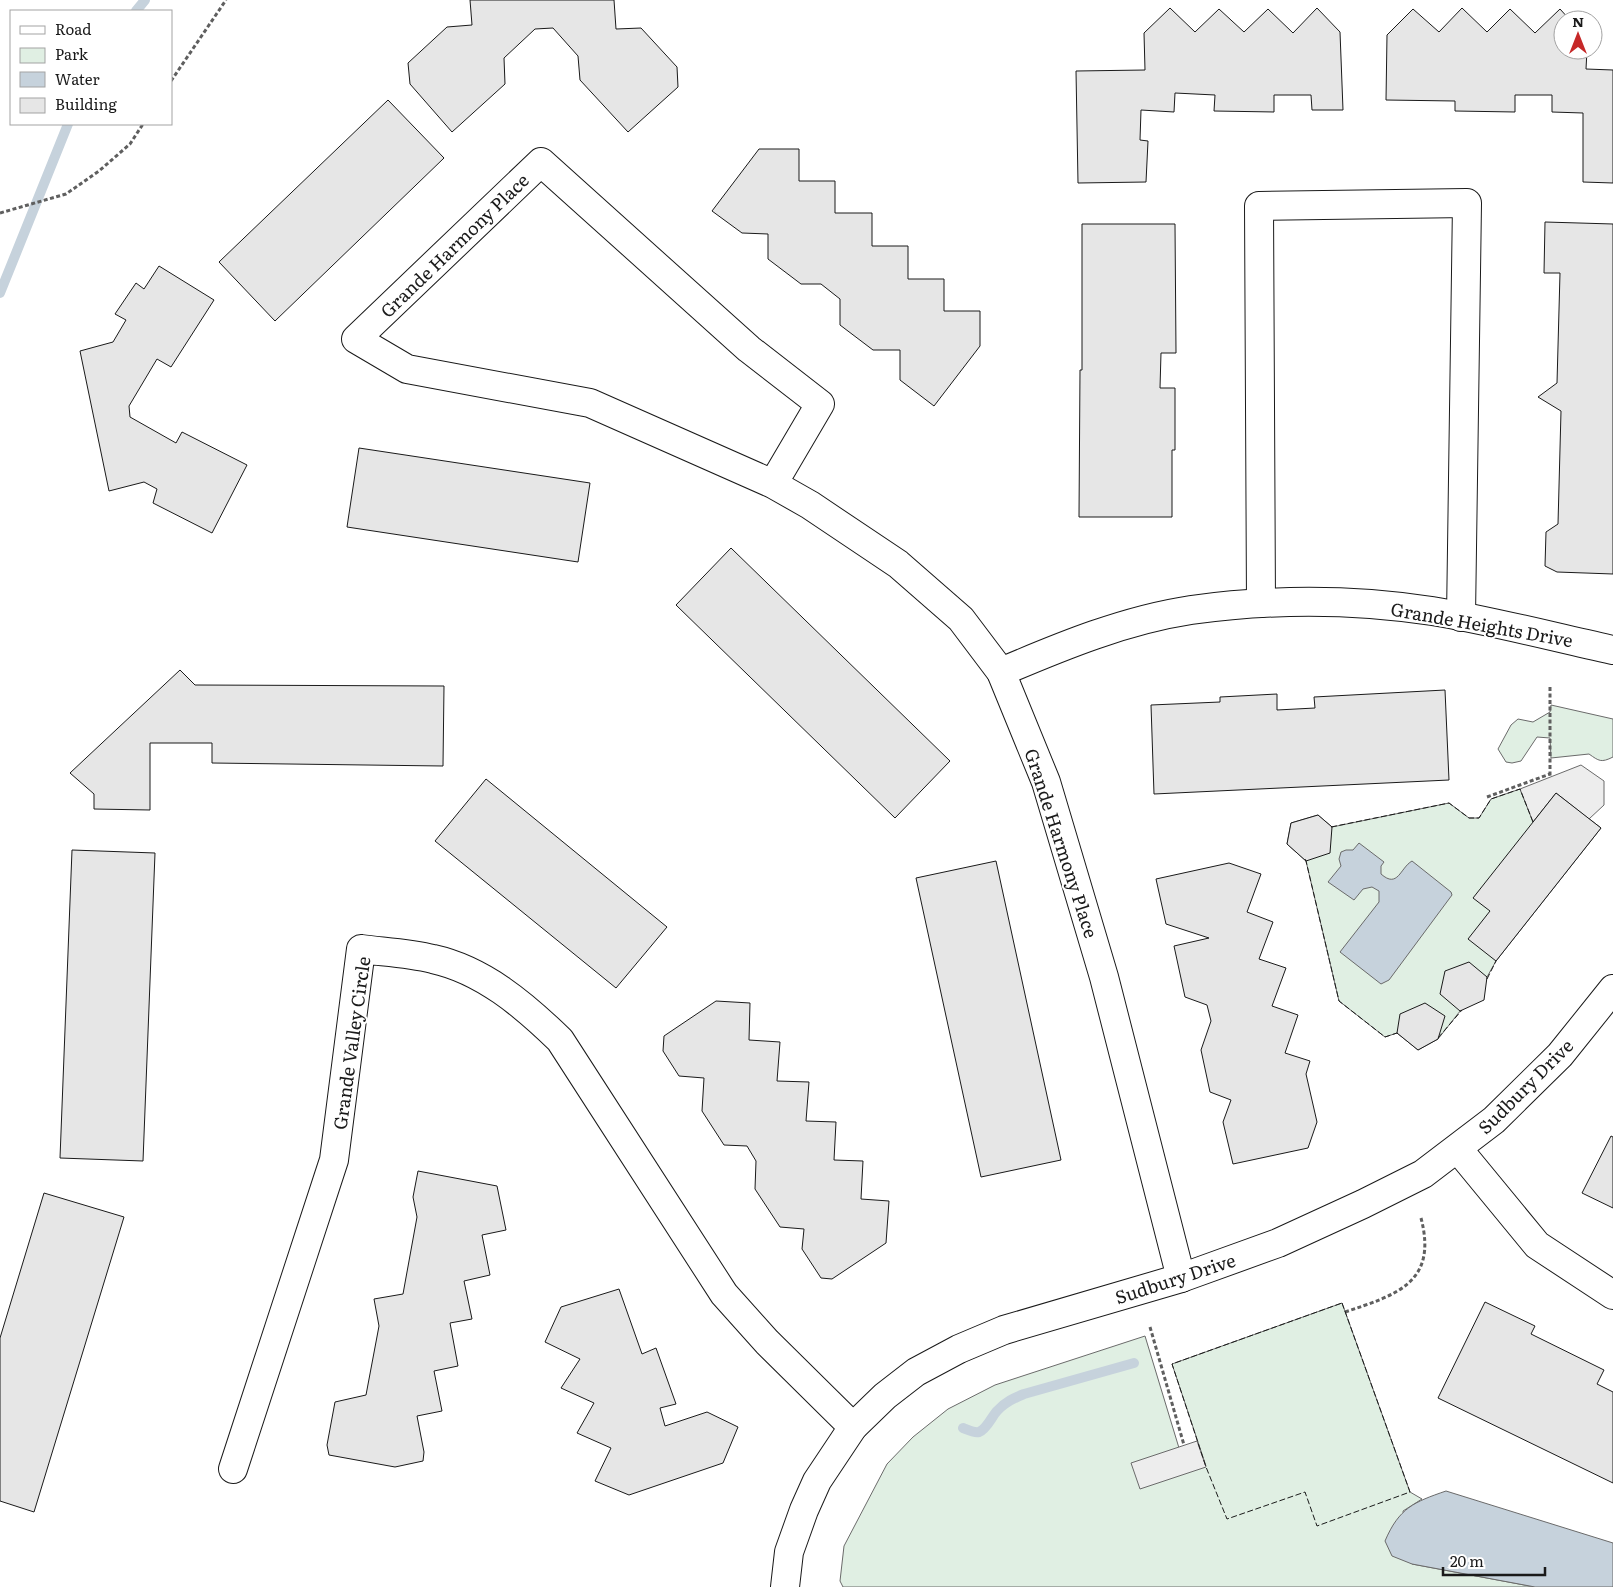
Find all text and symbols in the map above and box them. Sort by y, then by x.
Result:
legend [10,10,172,125]
north arrow [1553,10,1603,60]
text: N [1572,11,1584,31]
text: Road [55,17,91,40]
text: Park [55,42,89,65]
text: Water [55,67,100,90]
text: Building [55,92,117,115]
street label: Grande Harmony Place [374,167,534,323]
street label: Grande Heights Drive [1389,595,1575,653]
street label: Grande Harmony Place [1019,745,1105,941]
street label: Grande Valley Circle [325,955,377,1131]
street label: Sudbury Drive [1471,1032,1579,1140]
street label: Sudbury Drive [1111,1246,1239,1310]
scale bar [1443,1544,1546,1576]
text: 20 m [1450,1549,1484,1572]

